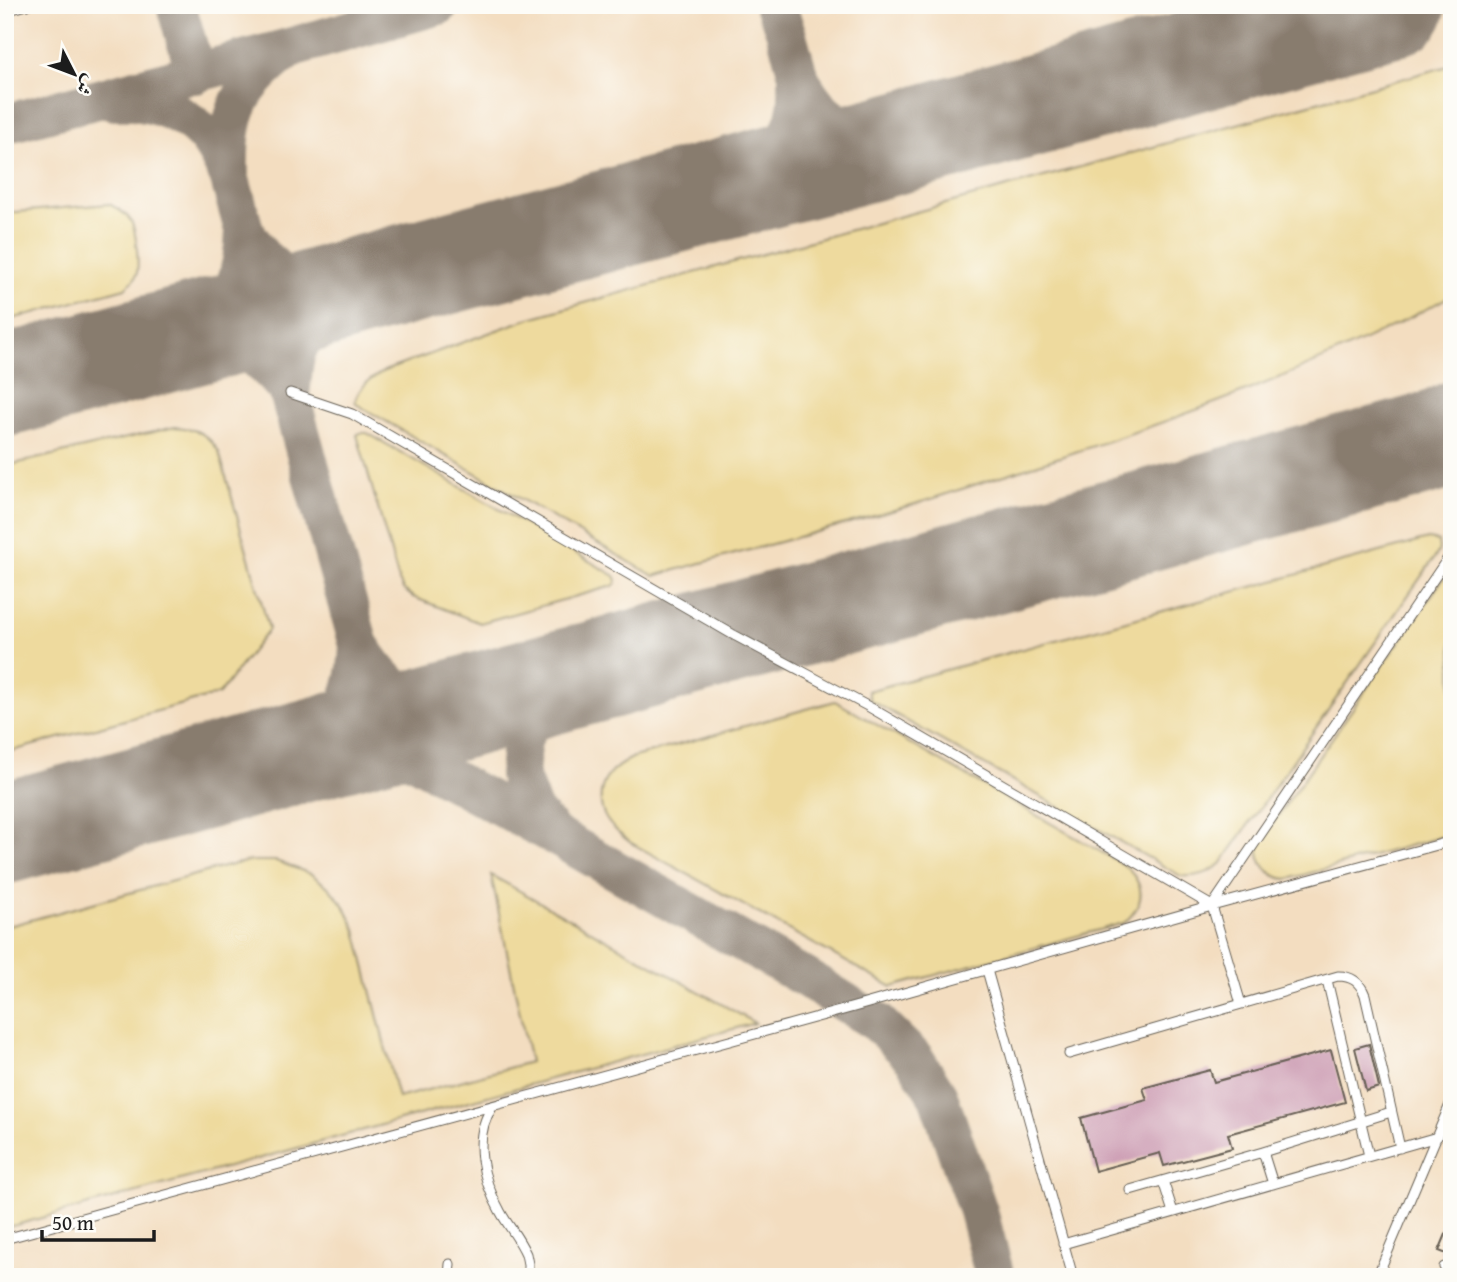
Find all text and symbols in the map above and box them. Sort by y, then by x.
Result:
north arrow [38,38,108,108]
text: ش [70,69,103,102]
scale bar [42,1198,154,1242]
text: 50 m [52,1207,94,1238]

